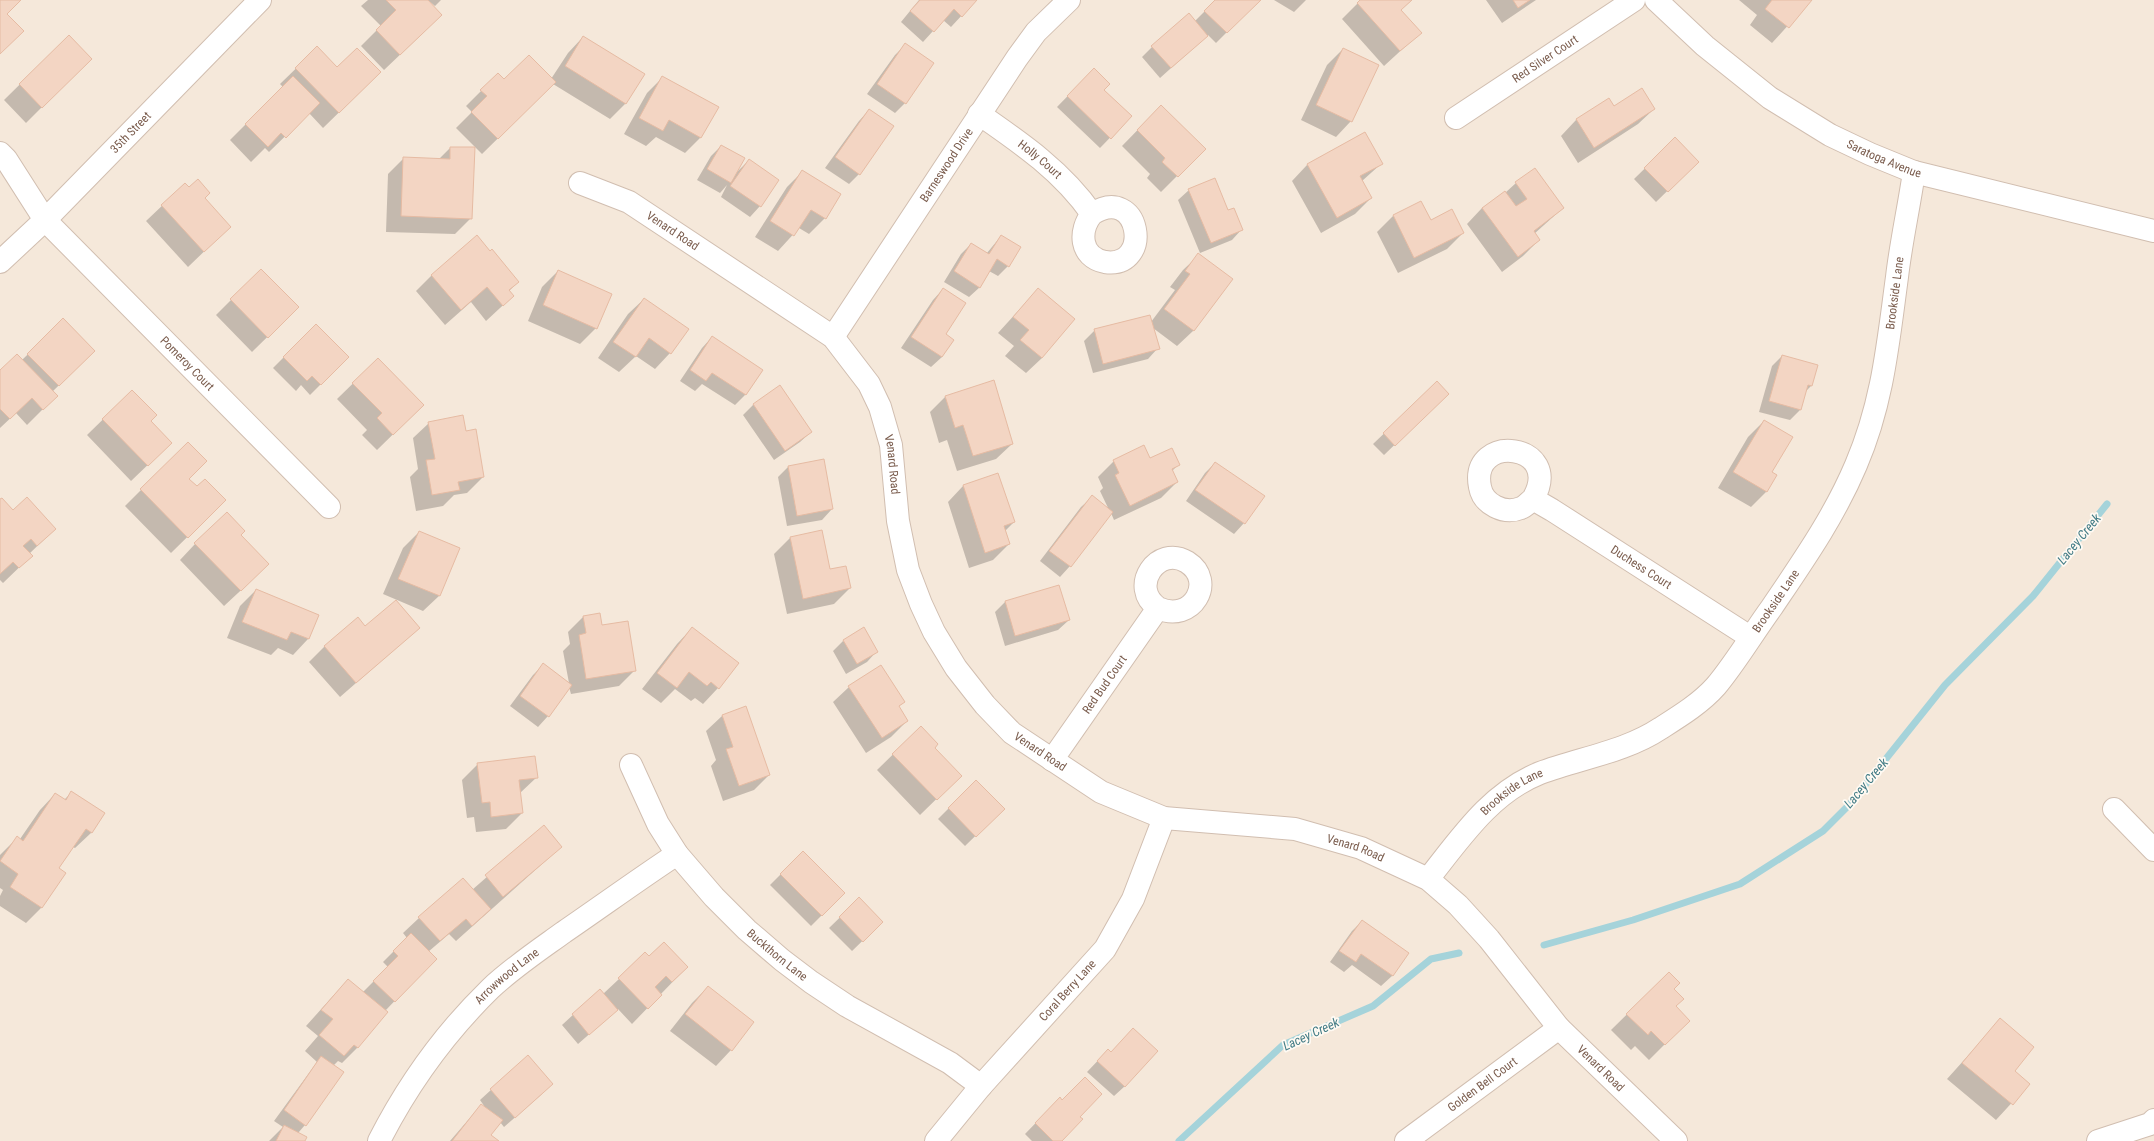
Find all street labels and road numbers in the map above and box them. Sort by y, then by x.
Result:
street label: Red Silver Court [1510,32,1581,86]
street label: 35th Street [107,109,154,156]
street label: Barneswood Drive [917,125,976,205]
street label: Holly Court [1015,137,1065,182]
street label: Saratoga Avenue [1844,137,1923,181]
street label: Venard Road [644,209,702,253]
street label: Brookside Lane [1883,256,1907,330]
street label: Pomeroy Court [157,334,217,394]
street label: Venard Road [881,433,903,495]
street label: Duchess Court [1608,543,1675,592]
street label: Brookside Lane [1749,567,1802,635]
street label: Red Bud Court [1079,652,1130,716]
street label: Venard Road [1011,729,1069,774]
street label: Brookside Lane [1477,765,1545,818]
street label: Venard Road [1325,832,1386,865]
street label: Buckthorn Lane [744,926,810,984]
street label: Arrowwood Lane [472,945,542,1007]
street label: Coral Berry Lane [1036,957,1099,1024]
street label: Venard Road [1574,1042,1627,1094]
street label: Golden Bell Court [1445,1054,1520,1115]

